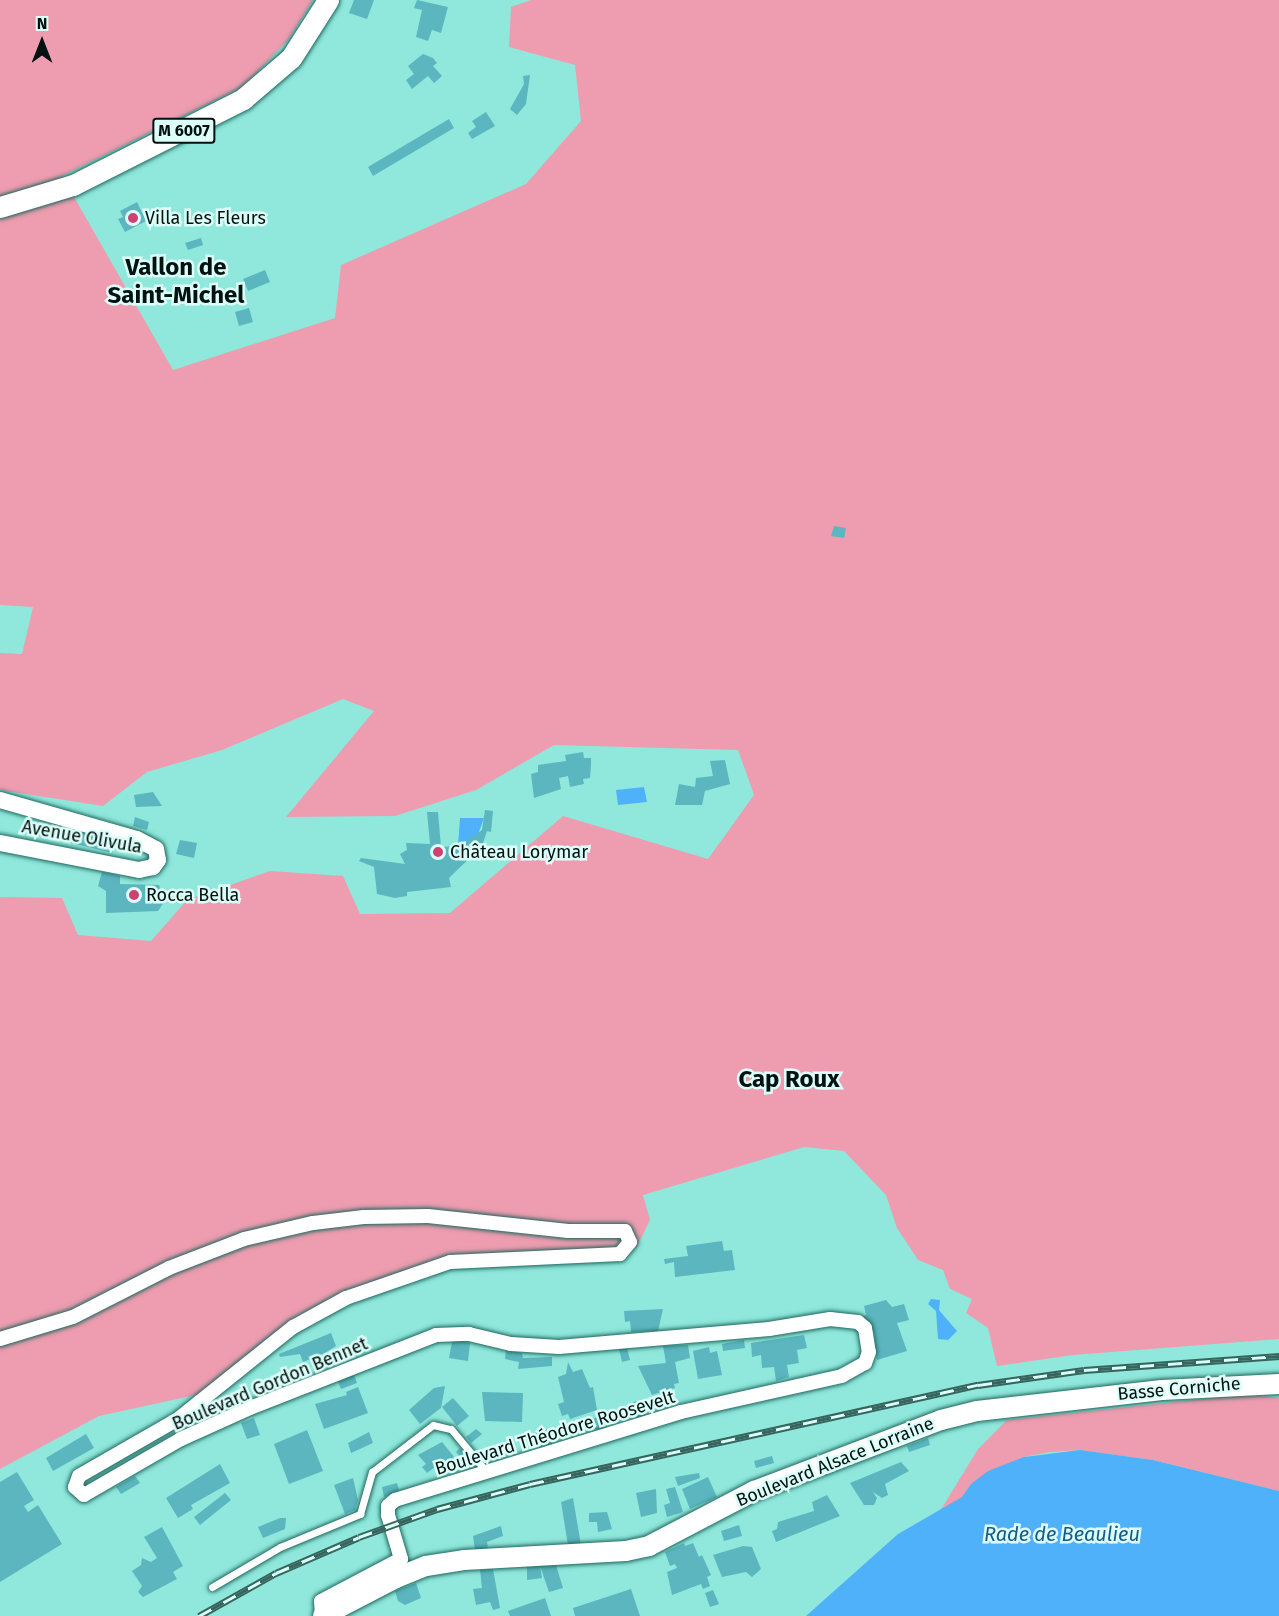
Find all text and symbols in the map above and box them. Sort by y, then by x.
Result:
north arrow [12,12,72,72]
text: N [37,14,47,33]
road number: M 6007 [151,118,217,144]
place label: Villa Les Fleurs [145,207,266,229]
marker: Villa Les Fleurs [126,211,140,225]
district label: Vallon de Saint-Michel [108,254,244,310]
street label: Avenue Olivula [20,816,144,858]
place label: Château Lorymar [450,841,588,863]
marker: Château Lorymar [431,845,445,859]
place label: Rocca Bella [146,884,239,906]
marker: Rocca Bella [127,888,141,902]
district label: Cap Roux [738,1066,840,1094]
street label: Boulevard Gordon Bennet [169,1333,371,1435]
street label: Basse Corniche [1117,1373,1241,1405]
street label: Boulevard Théodore Roosevelt [432,1386,678,1480]
street label: Boulevard Alsace Lorraine [733,1412,937,1512]
water label: Rade de Beaulieu [984,1522,1140,1546]

